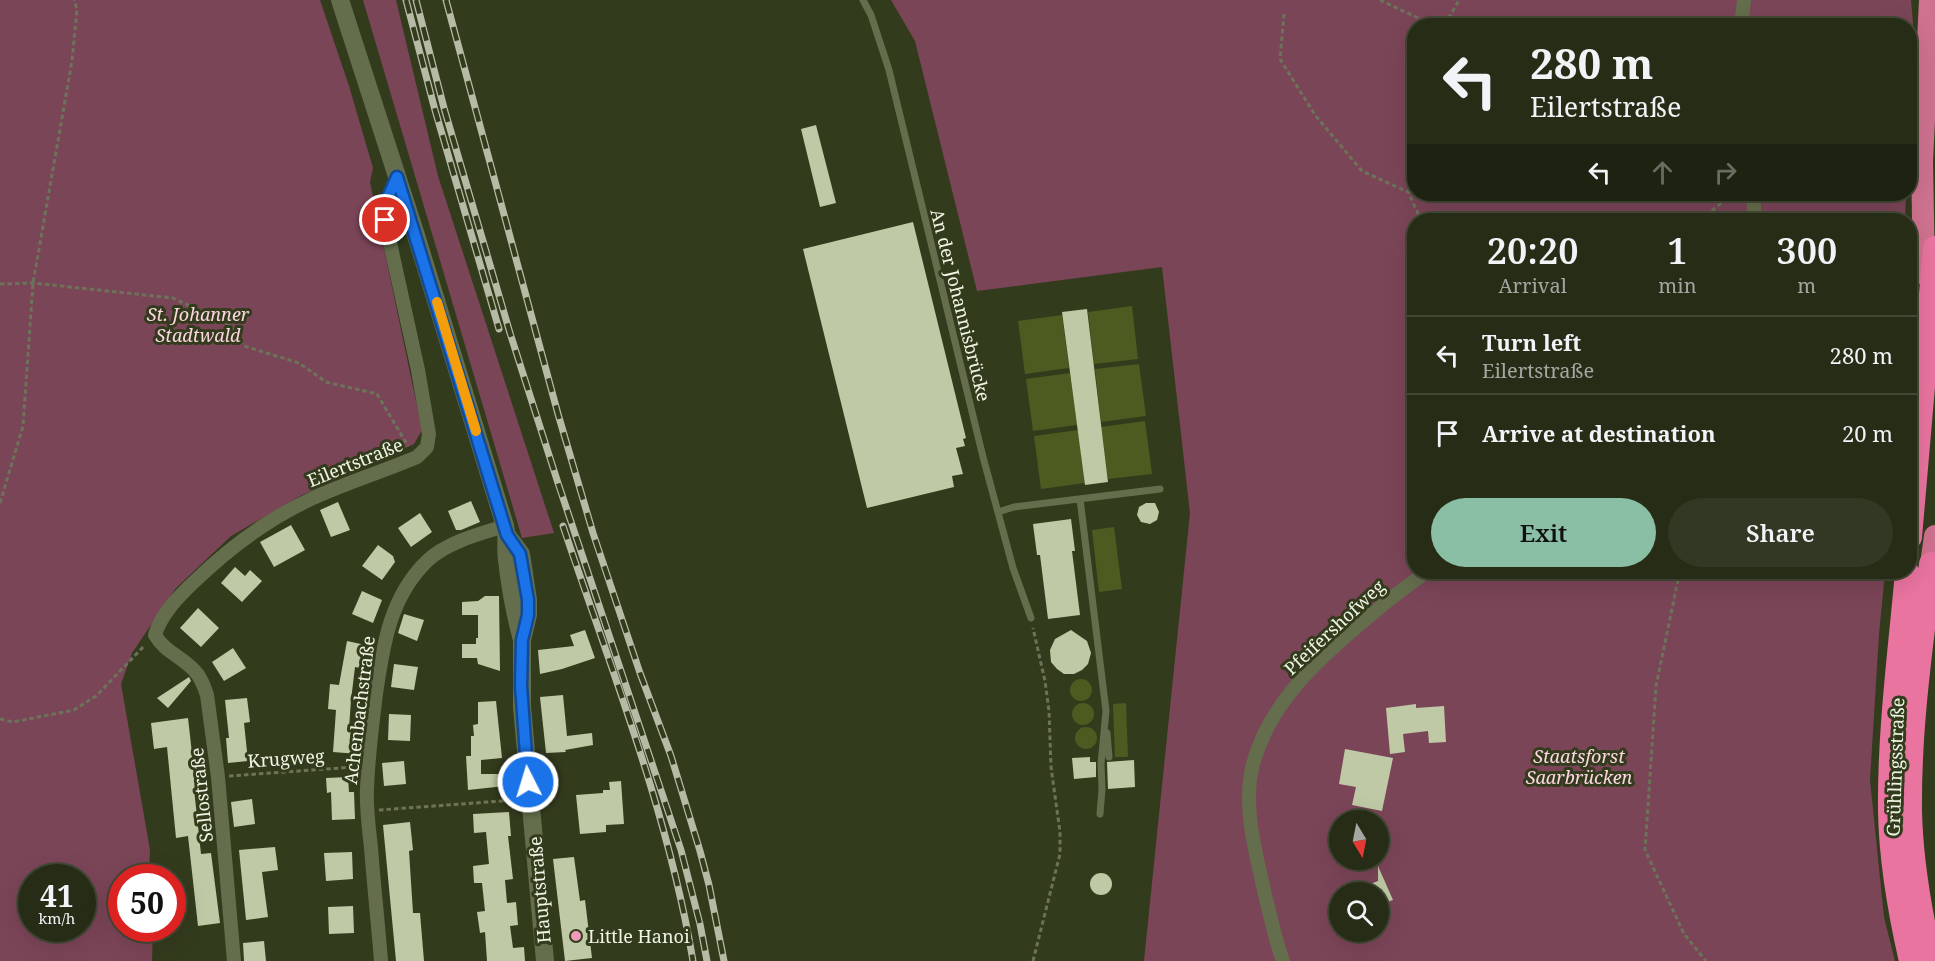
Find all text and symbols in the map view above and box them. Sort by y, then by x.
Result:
text: 280 m [1530,34,1654,91]
icon: left [1431,42,1509,120]
text: Eilertstraße [1530,88,1681,125]
icon: left [1583,156,1616,189]
icon: ahead [1646,156,1679,189]
icon: right [1709,156,1742,189]
pin [359,194,410,245]
icon: arrive [368,203,401,236]
street label: An der Johannisbrücke [925,206,997,404]
text: 20:20 [1487,226,1579,275]
text: 1 [1667,226,1688,275]
text: 300 [1776,226,1837,275]
text: Arrival [1498,272,1567,299]
text: min [1658,272,1697,299]
text: m [1797,272,1816,299]
park label: St. Johanner Stadtwald [147,302,250,347]
text: Turn left [1482,327,1581,357]
icon: left [1431,339,1464,372]
text: 280 m [1830,340,1893,370]
text: Eilertstraße [1482,357,1594,384]
icon: arrive [1431,417,1464,450]
text: Arrive at destination [1482,418,1716,448]
text: 20 m [1842,418,1893,448]
street label: Eilertstraße [304,432,406,492]
button: Exit [1431,498,1656,567]
button: Share [1668,498,1893,567]
street label: Pfeifershofweg [1279,574,1390,680]
street label: Achenbachstraße [338,634,380,786]
street label: Grühlingsstraße [1881,697,1909,837]
street label: Krugweg [247,743,326,773]
park label: Staatsforst Saarbrücken [1526,744,1633,789]
street label: Sellostraße [184,747,218,843]
position arrow [496,750,560,814]
north arrow [1329,810,1389,870]
map controls [1329,810,1389,942]
street label: Hauptstraße [522,836,556,944]
speed limit sign: 50 [108,864,186,942]
text: 41 [40,875,74,916]
button: search [1329,882,1389,942]
text: km/h [39,908,75,928]
place label: Little Hanoi [588,924,690,948]
marker: Little Hanoi [569,929,583,943]

